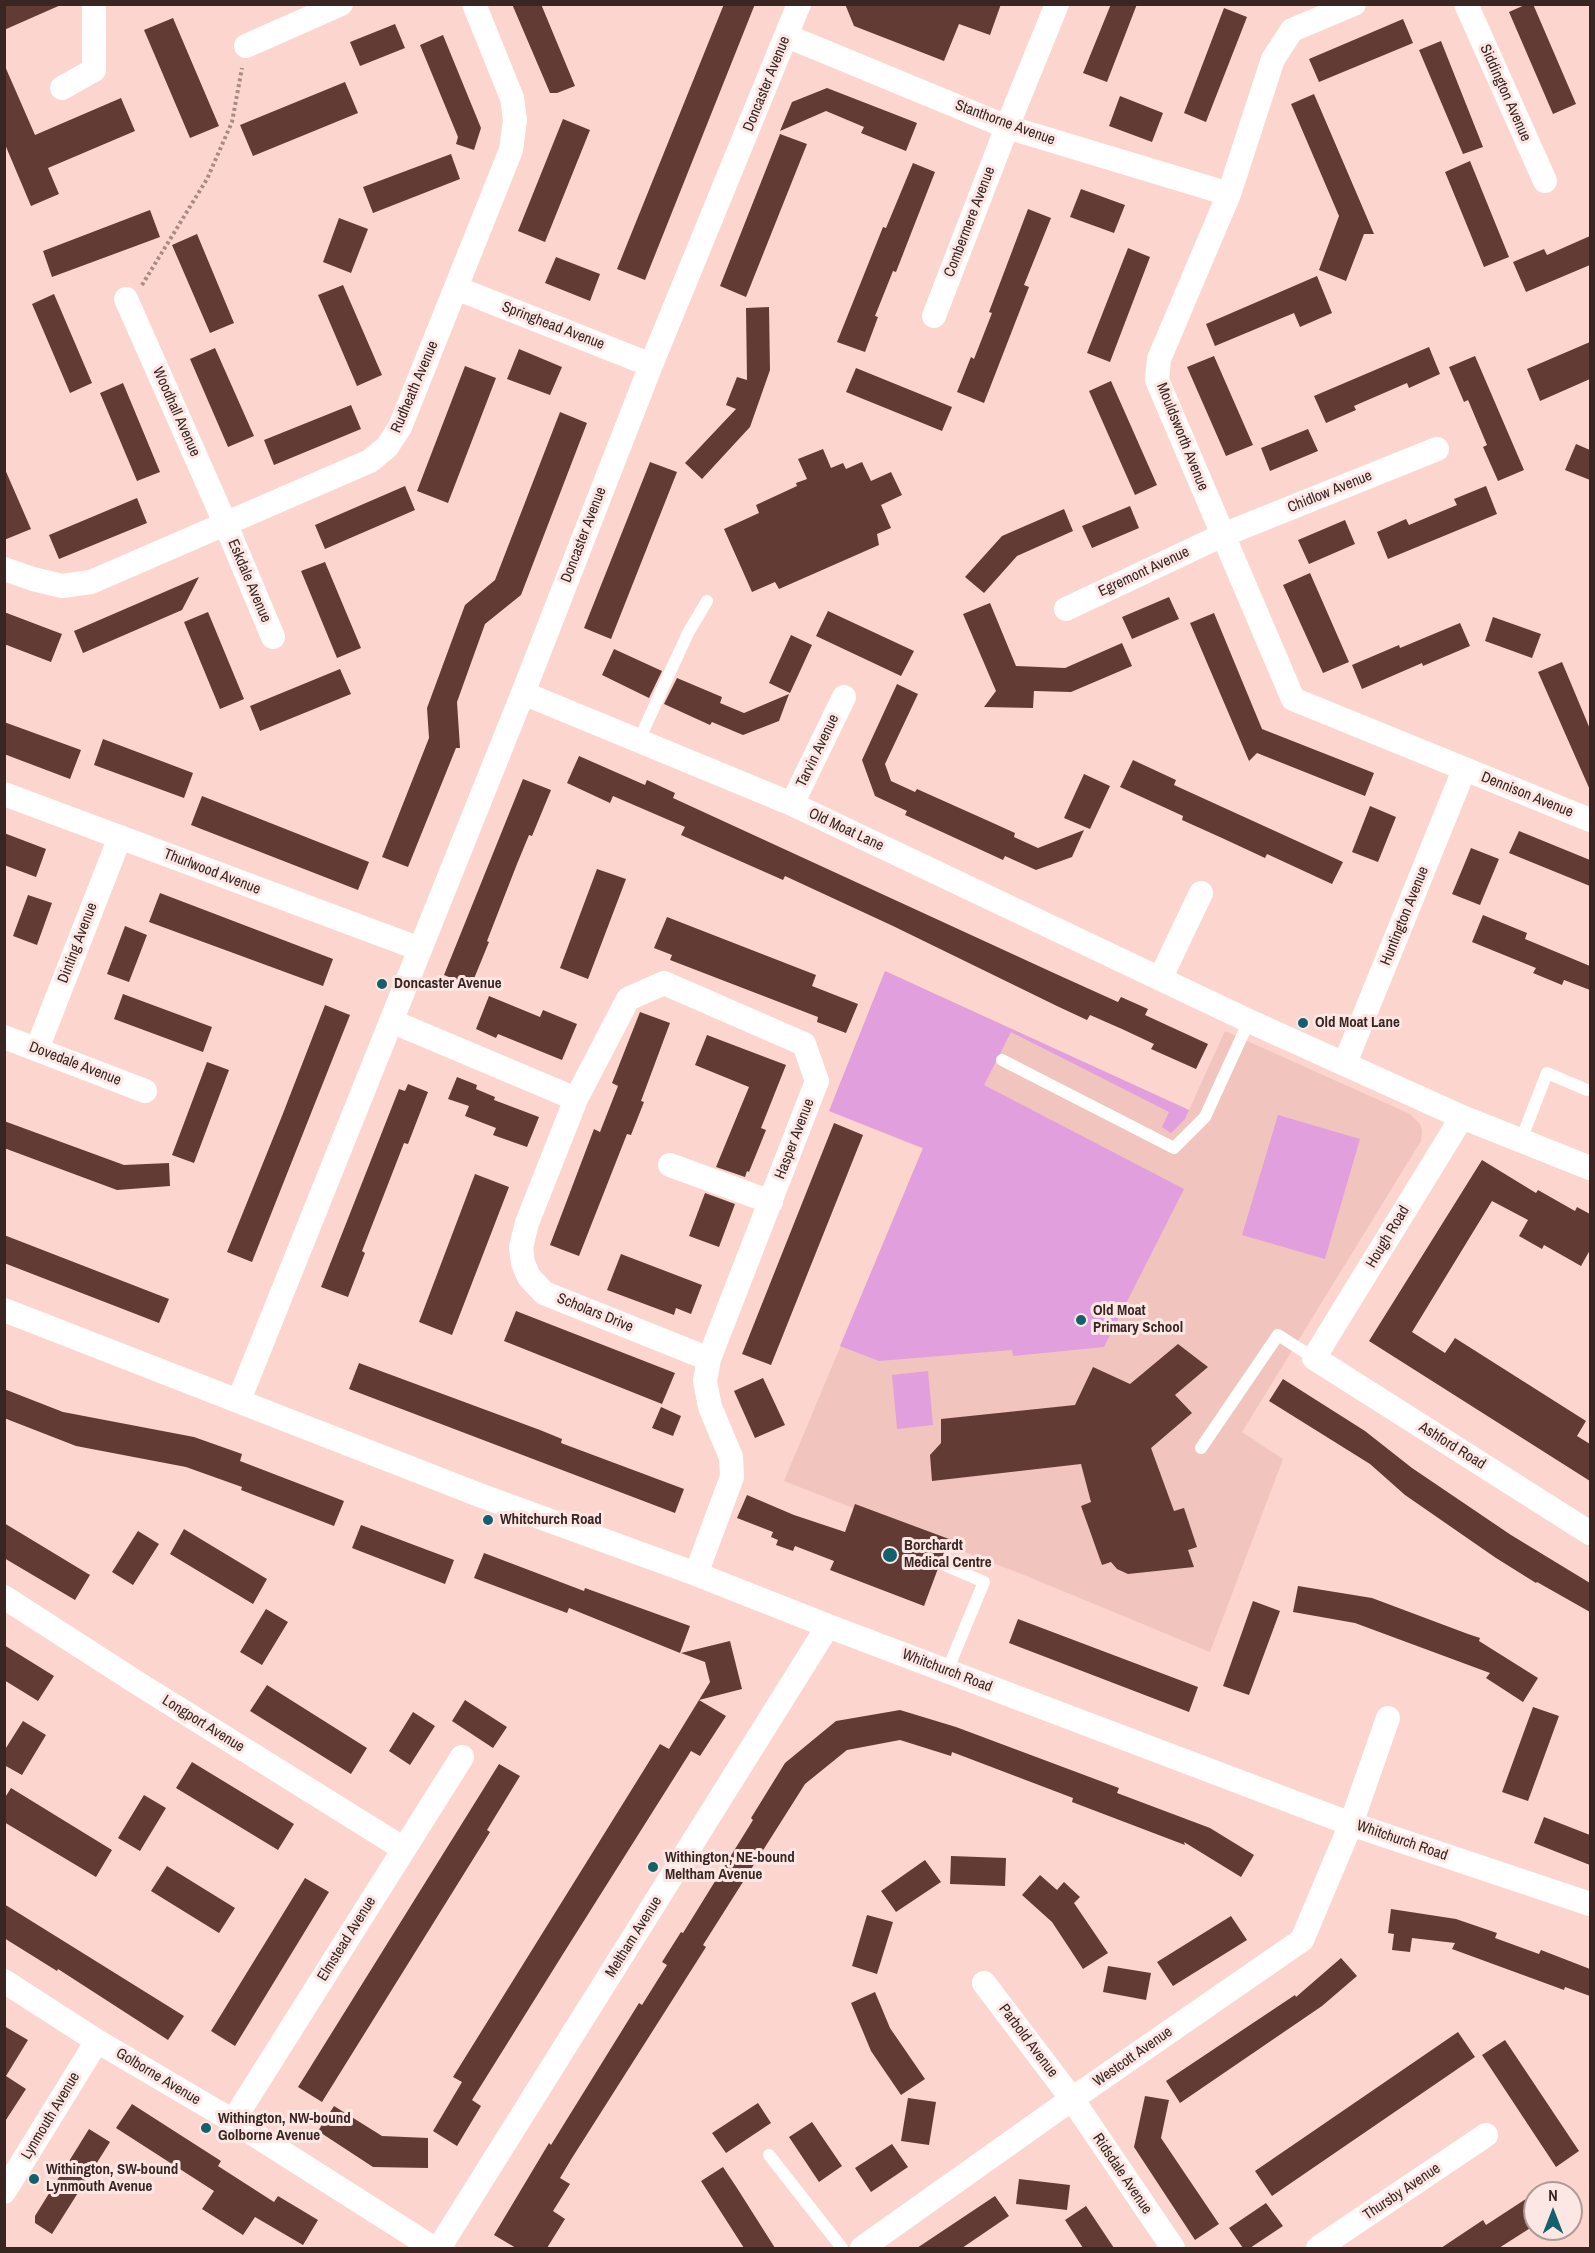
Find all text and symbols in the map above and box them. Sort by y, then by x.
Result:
street label: Doncaster Avenue [740,34,794,134]
street label: Siddington Avenue [1476,42,1534,144]
street label: Stanthorne Avenue [953,97,1057,149]
street label: Combermere Avenue [941,164,999,280]
street label: Springhead Avenue [499,298,607,354]
street label: Rudheath Avenue [388,338,442,436]
street label: Woodhall Avenue [148,364,204,460]
street label: Mouldsworth Avenue [1152,380,1212,494]
street label: Chidlow Avenue [1285,467,1375,517]
street label: Doncaster Avenue [558,485,610,585]
street label: Eskdale Avenue [223,537,275,625]
street label: Egremont Avenue [1096,543,1192,601]
street label: Tarvin Avenue [793,712,843,790]
street label: Dennison Avenue [1478,768,1576,822]
street label: Old Moat Lane [806,805,886,855]
street label: Thurlwood Avenue [161,845,263,899]
street label: Huntington Avenue [1377,864,1433,968]
street label: Dinting Avenue [54,900,102,986]
place label: Doncaster Avenue [394,975,502,993]
marker: Doncaster Avenue [375,977,389,991]
place label: Old Moat Lane [1315,1014,1400,1032]
marker: Old Moat Lane [1296,1016,1310,1030]
street label: Dovedale Avenue [27,1038,123,1090]
street label: Hasper Avenue [771,1096,819,1182]
street label: Hough Road [1363,1203,1413,1271]
street label: Scholars Drive [554,1290,636,1336]
place label: Old Moat Primary School [1093,1302,1183,1337]
marker: Old Moat Primary School [1074,1313,1088,1327]
street label: Ashford Road [1415,1418,1489,1474]
place label: Whitchurch Road [500,1511,602,1529]
marker: Whitchurch Road [481,1513,495,1527]
place label: Borchardt Medical Centre [904,1537,991,1572]
marker: Borchardt Medical Centre [881,1546,899,1564]
street label: Whitchurch Road [899,1646,995,1696]
street label: Longport Avenue [159,1692,247,1756]
street label: Whitchurch Road [1354,1817,1450,1865]
place label: Withington, NE-bound Meltham Avenue [665,1849,795,1884]
marker: Withington, NE-bound Meltham Avenue [646,1860,660,1874]
street label: Elmstead Avenue [314,1893,380,1985]
street label: Meltham Avenue [602,1893,666,1981]
street label: Parbold Avenue [995,2001,1061,2081]
street label: Westcott Avenue [1090,2023,1176,2091]
street label: Golborne Avenue [112,2045,204,2109]
street label: Lynmouth Avenue [18,2069,84,2163]
place label: Withington, NW-bound Golborne Avenue [218,2110,351,2145]
marker: Withington, NW-bound Golborne Avenue [199,2121,213,2135]
street label: Ridsdale Avenue [1088,2130,1156,2218]
street label: Thursby Avenue [1360,2160,1444,2224]
place label: Withington, SW-bound Lynmouth Avenue [46,2161,178,2196]
marker: Withington, SW-bound Lynmouth Avenue [27,2172,41,2186]
north arrow [1523,2181,1583,2241]
text: N [1548,2184,1558,2206]

